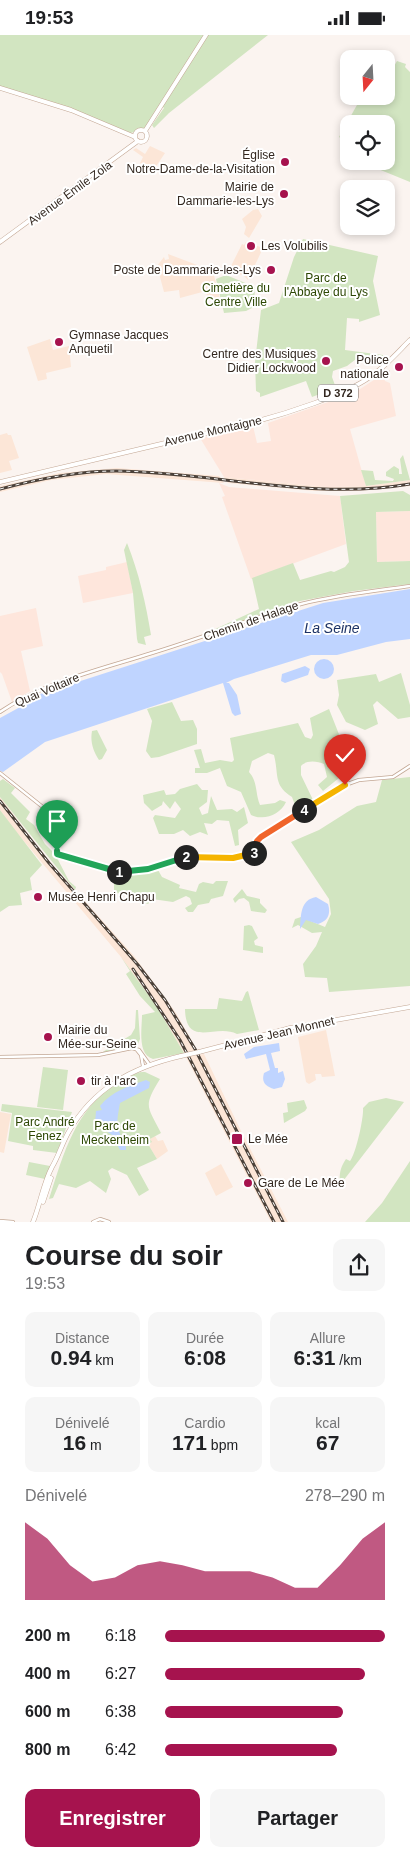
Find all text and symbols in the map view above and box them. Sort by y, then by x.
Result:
text: 19:53 [25,7,74,28]
north arrow [340,50,395,105]
map controls [340,50,395,235]
button: locate [340,115,395,170]
place label: Église Notre-Dame-de-la-Visitation [127,147,275,176]
marker: Église Notre-Dame-de-la-Visitation [279,156,291,168]
street label: Avenue Émile Zola [25,157,115,228]
place label: Mairie de Dammarie-les-Lys [177,180,274,208]
button: layers [340,180,395,235]
marker: Mairie de Dammarie-les-Lys [278,188,290,200]
place label: Les Volubilis [261,239,328,253]
marker: Les Volubilis [245,240,257,252]
place label: Poste de Dammarie-les-Lys [113,263,261,277]
marker: Poste de Dammarie-les-Lys [265,264,277,276]
park label: Parc de l'Abbaye du Lys [284,271,368,299]
park label: Cimetière du Centre Ville [202,281,270,309]
place label: Gymnase Jacques Anquetil [69,328,168,356]
marker: Gymnase Jacques Anquetil [53,336,65,348]
place label: Centre des Musiques Didier Lockwood [203,347,316,375]
place label: Police nationale [340,353,389,381]
marker: Centre des Musiques Didier Lockwood [320,355,332,367]
marker: Police nationale [393,361,405,373]
road number: D 372 [318,384,358,401]
street label: Avenue Montaigne [163,413,264,449]
street label: Chemin de Halage [202,598,301,644]
water label: La Seine [304,620,360,636]
street label: Quai Voltaire [13,670,82,710]
pin [324,734,366,785]
icon: check [331,741,359,769]
pin: 4 [292,797,316,823]
pin [36,800,78,851]
text: 4 [301,802,308,818]
icon: arrive [43,807,71,835]
pin: 3 [242,841,266,865]
pin: 2 [174,845,198,869]
text: 3 [251,845,258,861]
text: 2 [183,849,190,865]
pin: 1 [106,859,132,885]
text: 1 [116,864,123,880]
place label: Musée Henri Chapu [48,890,155,904]
marker: Musée Henri Chapu [32,891,44,903]
street label: Avenue Jean Monnet [222,1013,336,1053]
place label: Mairie du Mée-sur-Seine [58,1023,137,1051]
marker: Mairie du Mée-sur-Seine [42,1031,54,1043]
place label: tir à l'arc [91,1074,136,1088]
marker: tir à l'arc [75,1075,87,1087]
park label: Parc André Fenez [15,1115,75,1143]
park label: Parc de Meckenheim [81,1119,149,1147]
marker: Le Mée [230,1132,244,1146]
place label: Le Mée [248,1132,288,1146]
place label: Gare de Le Mée [258,1176,345,1190]
marker: Gare de Le Mée [242,1177,254,1189]
button: share [333,1239,385,1291]
text: Course du soir [25,1240,223,1271]
text: 19:53 [25,1275,65,1292]
text: Distance [55,1330,110,1346]
text: Durée [186,1330,224,1346]
text: Allure [310,1330,346,1346]
text: 0.94 [51,1346,91,1369]
text: 6:08 [184,1346,226,1369]
text: 6:31 [293,1346,335,1369]
text: km [91,1352,114,1368]
text: /km [335,1352,362,1368]
text: Dénivelé [55,1415,110,1431]
text: Cardio [184,1415,226,1431]
text: kcal [315,1415,340,1431]
text: 16 [63,1431,86,1454]
text: 171 [172,1431,207,1454]
text: 67 [316,1431,339,1454]
text: m [86,1437,102,1453]
text: bpm [207,1437,238,1453]
text: Dénivelé [25,1487,87,1504]
text: 278–290 m [305,1487,385,1504]
text: 200 m [25,1627,70,1644]
text: 6:18 [105,1627,136,1644]
text: 400 m [25,1665,70,1682]
text: 6:27 [105,1665,136,1682]
text: 600 m [25,1703,70,1720]
text: 6:38 [105,1703,136,1720]
text: 800 m [25,1741,70,1758]
text: 6:42 [105,1741,136,1758]
button: Enregistrer [25,1789,200,1847]
button: Partager [210,1789,385,1847]

